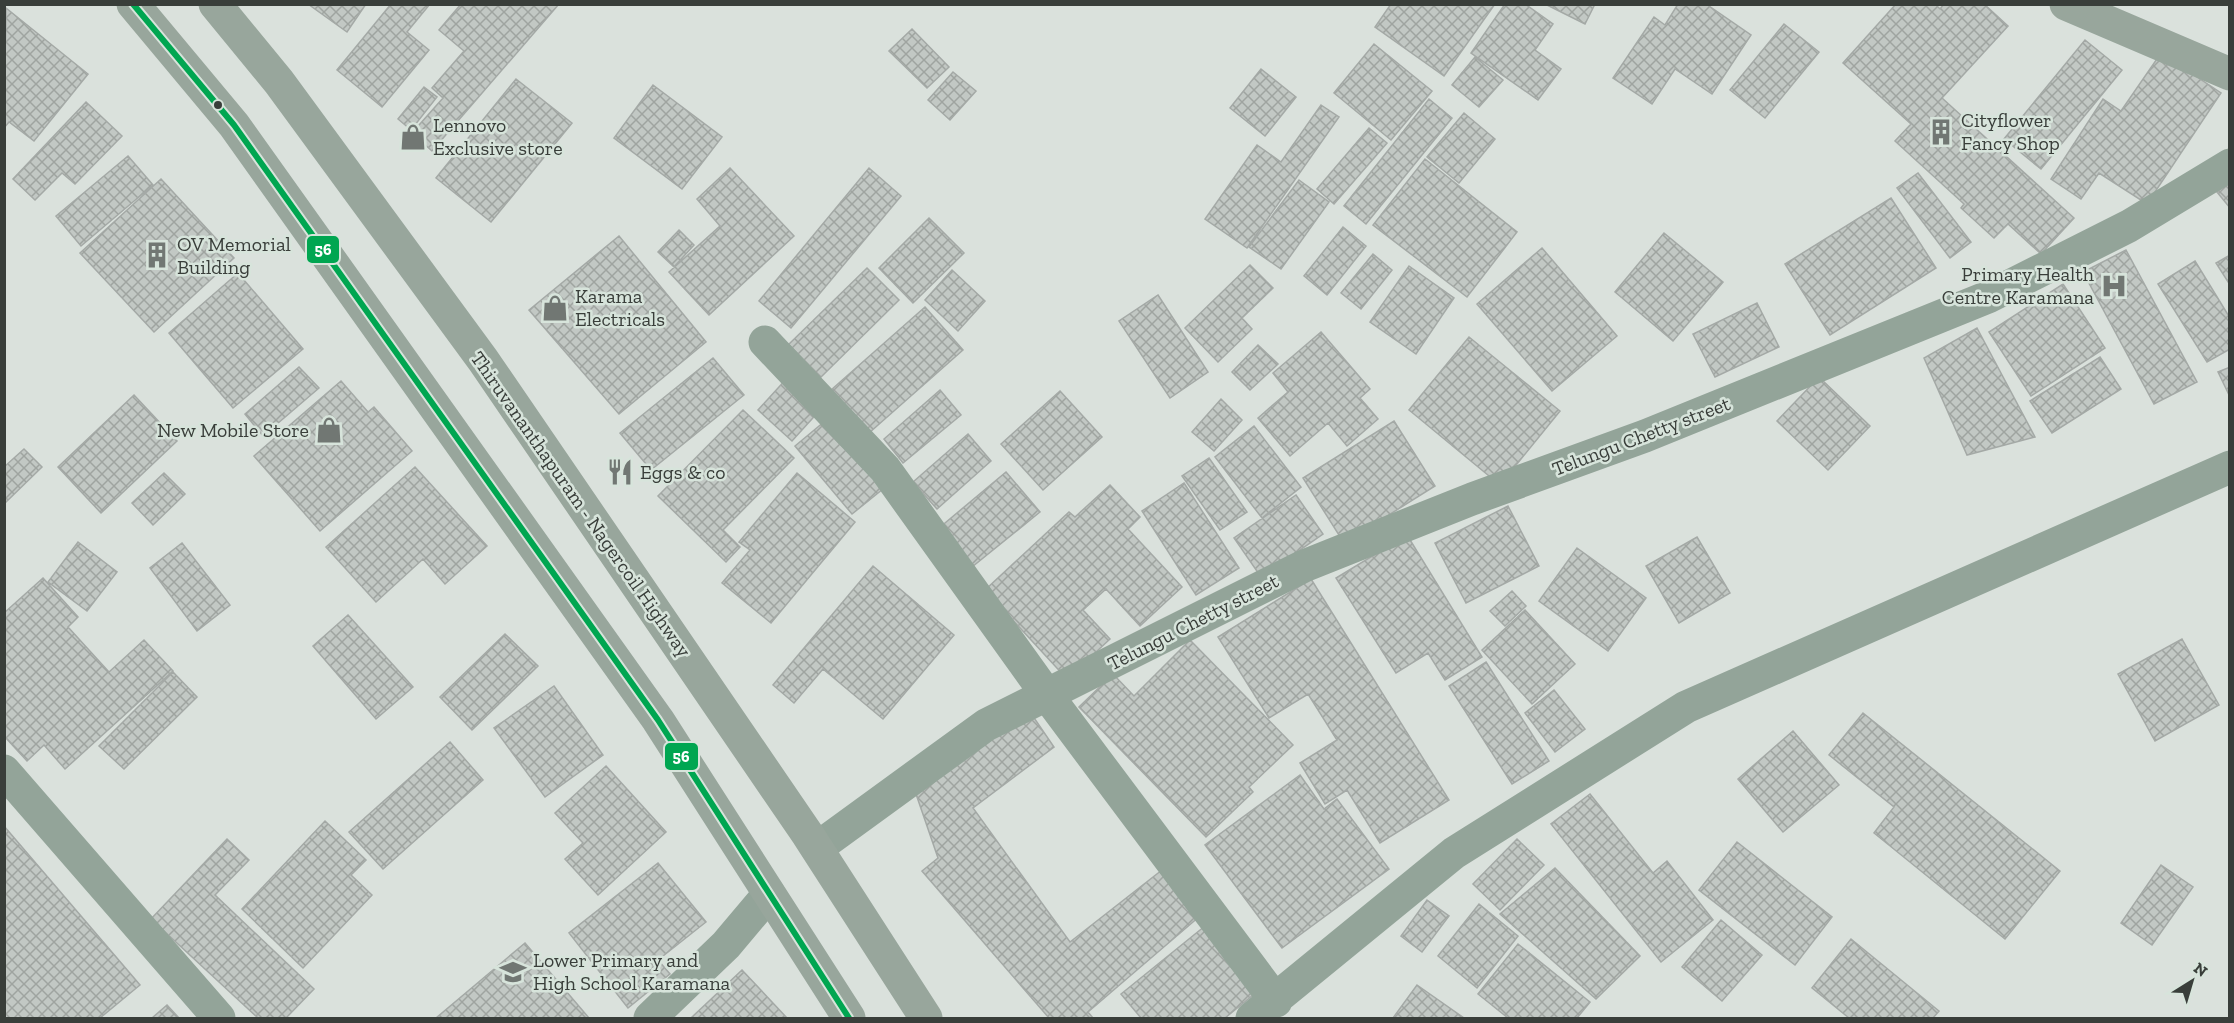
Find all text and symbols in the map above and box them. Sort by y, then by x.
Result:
unlabelled marker [212,99,224,111]
place label: Cityflower Fancy Shop [1961,108,2060,155]
place label: Lennovo Exclusive store [433,113,563,160]
building icon: Cityflower Fancy Shop [1926,117,1956,147]
shop icon: Lennovo Exclusive store [398,122,428,152]
place label: OV Memorial Building [177,232,291,279]
line badge: 56 [306,235,340,264]
building icon: OV Memorial Building [142,240,172,270]
text: 56 [315,240,332,259]
place label: Primary Health Centre Karamana [1942,262,2095,309]
hospital icon: Primary Health Centre Karamana [2099,271,2129,301]
place label: Karama Electricals [575,284,665,331]
shop icon: Karama Electricals [540,293,570,323]
street label: Thiruvananthapuram - Nagercoil Highway [466,346,697,662]
street label: Telungu Chetty street [1549,391,1734,481]
shop icon: New Mobile Store [314,415,344,445]
place label: New Mobile Store [157,418,309,442]
restaurant icon: Eggs & co [605,457,635,487]
place label: Eggs & co [640,460,726,484]
street label: Telungu Chetty street [1103,568,1283,676]
line badge: 56 [664,742,699,771]
text: 56 [673,747,690,766]
place label: Lower Primary and High School Karamana [533,948,731,995]
north arrow [2162,951,2222,1011]
school or university icon: Lower Primary and High School Karamana [498,957,528,987]
text: N [2190,958,2211,981]

